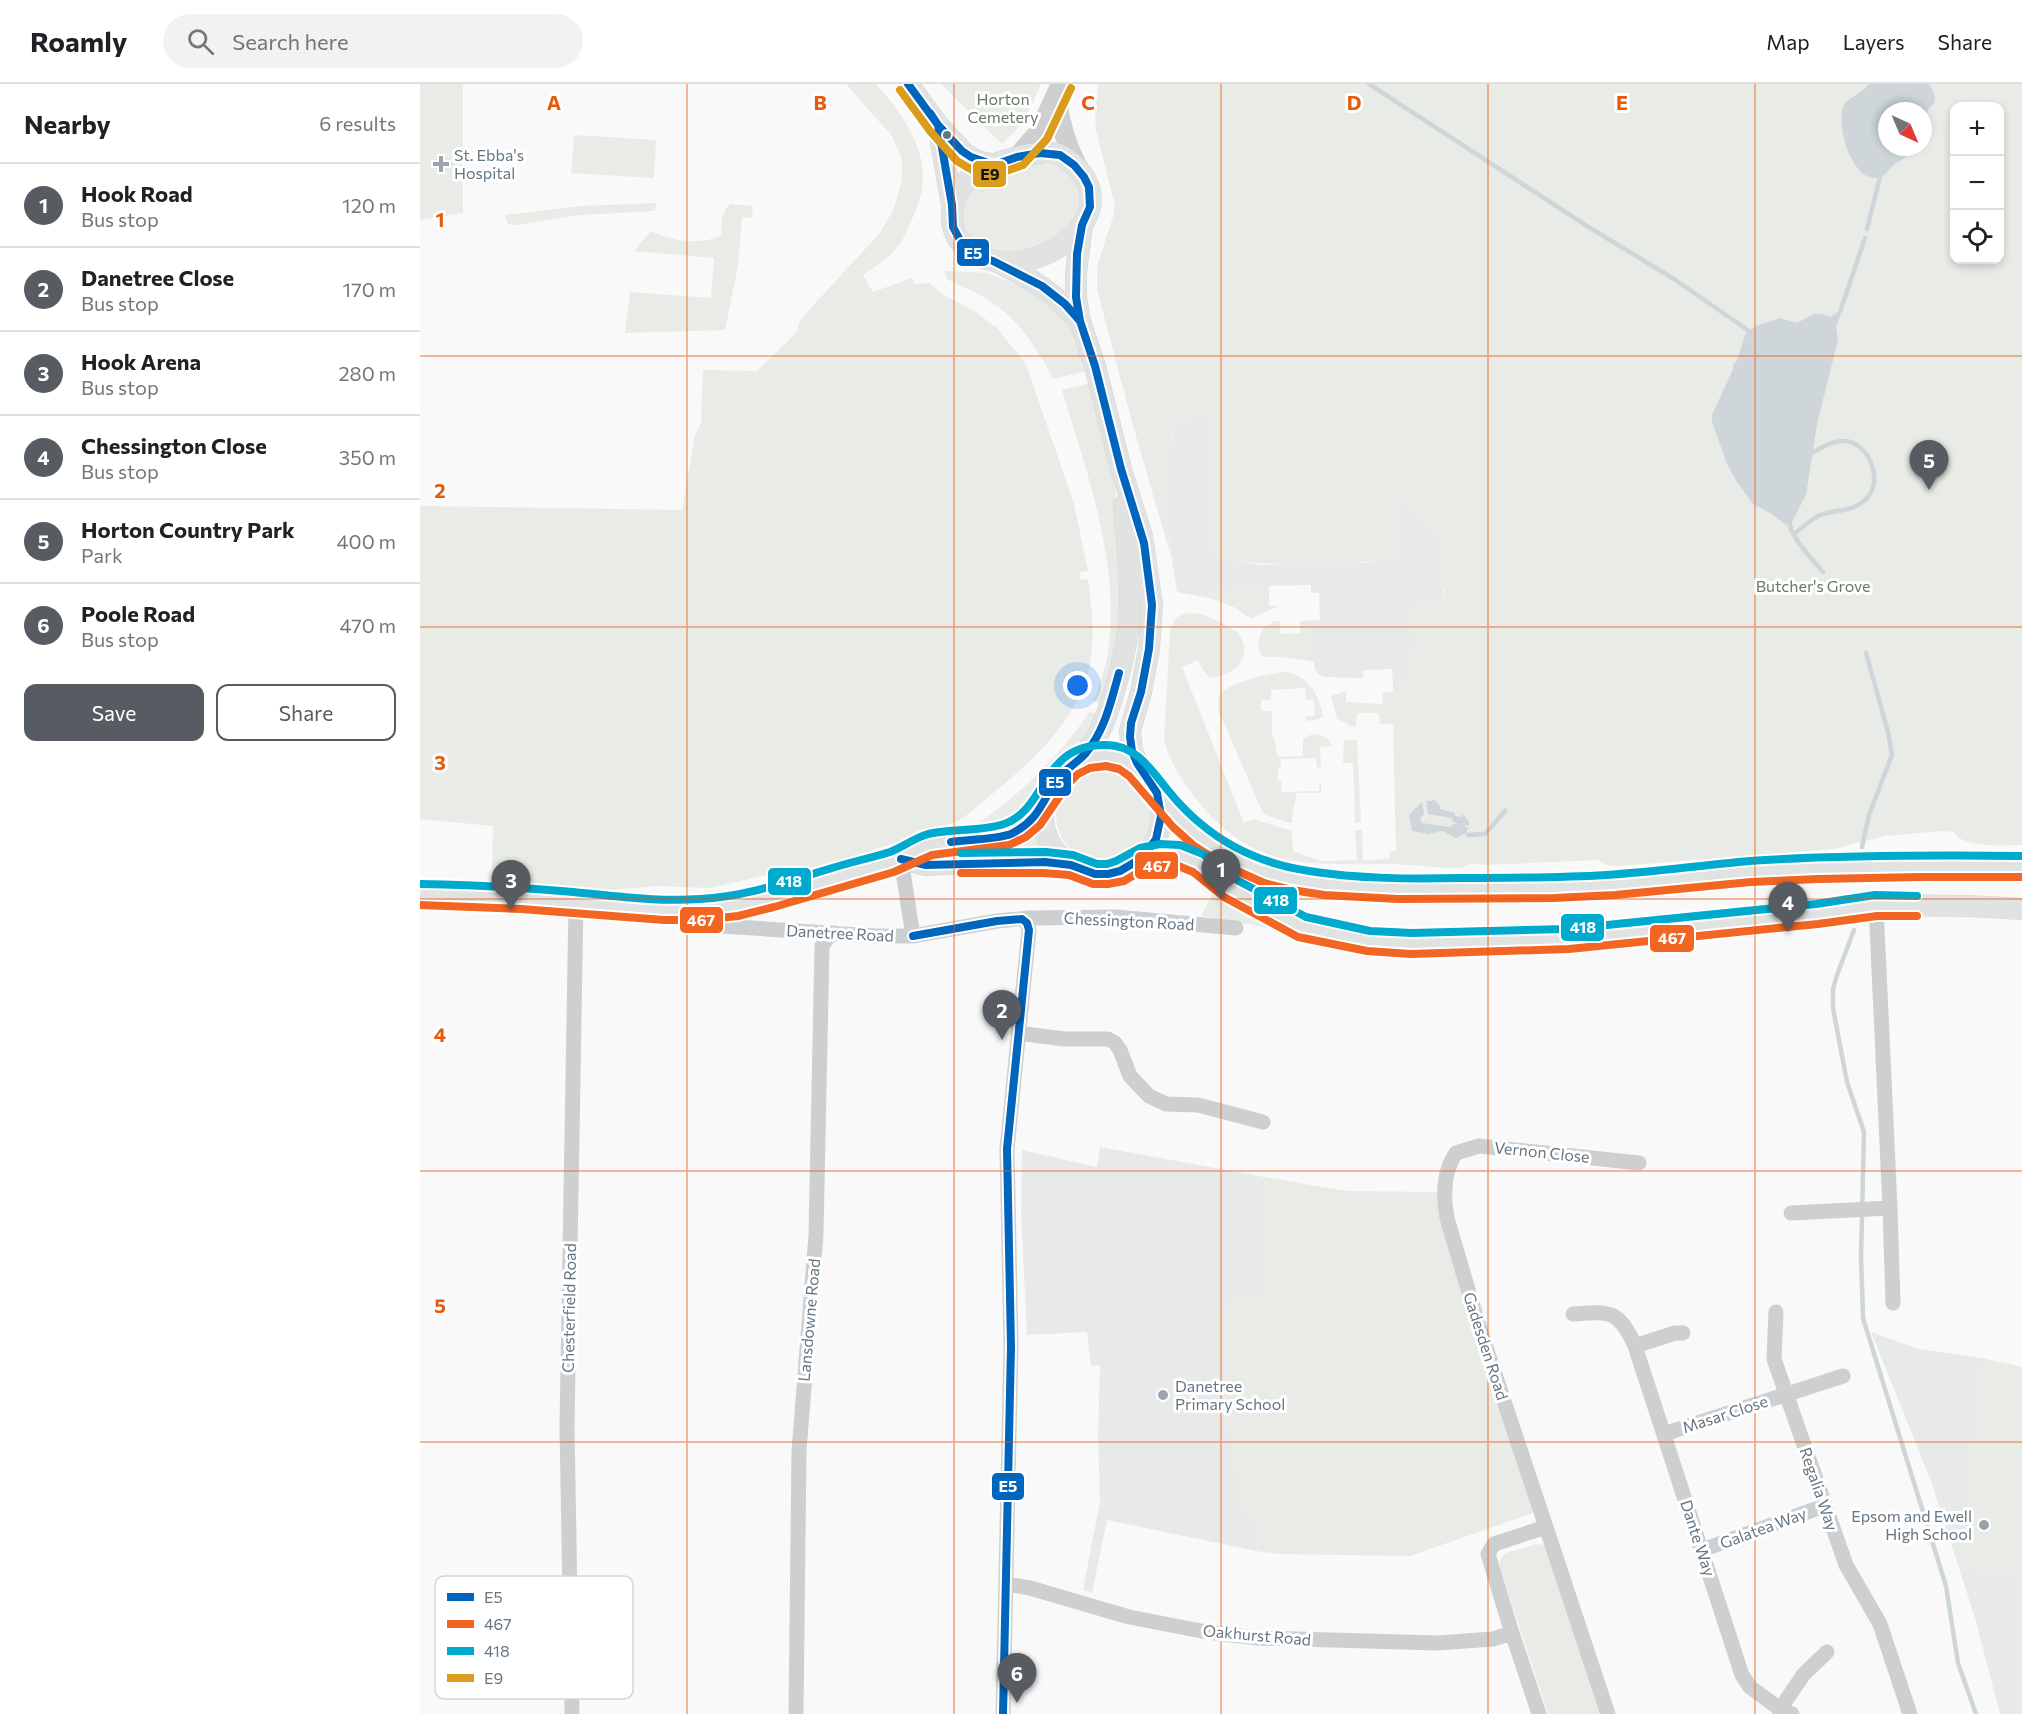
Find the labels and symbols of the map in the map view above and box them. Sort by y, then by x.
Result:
park label: Horton Cemetery [967,89,1039,126]
text: A [547,90,561,114]
text: B [813,90,827,114]
text: C [1081,90,1095,114]
text: D [1347,90,1361,114]
text: E [1616,90,1628,114]
north arrow [1878,102,1932,156]
unlabelled marker [941,129,953,141]
place label: St. Ebba's Hospital [454,145,524,182]
marker: St. Ebba's Hospital [432,155,450,173]
line badge: E9 [972,160,1007,188]
text: E9 [980,164,1000,183]
text: 1 [435,207,445,231]
line badge: E5 [956,238,990,267]
text: E5 [964,243,982,262]
pin: 5 [1910,440,1948,490]
text: 2 [434,478,446,502]
park label: Butcher's Grove [1756,576,1870,595]
your location [1063,671,1092,700]
text: 3 [434,750,446,774]
line badge: E5 [1038,768,1072,797]
text: E5 [1046,772,1064,791]
pin: 1 [1202,850,1240,899]
line badge: 467 [1134,851,1179,880]
text: 467 [1143,856,1171,875]
pin: 3 [492,860,530,910]
line badge: 418 [767,867,812,896]
text: 418 [776,871,802,890]
pin: 4 [1768,882,1808,932]
line badge: 418 [1253,886,1298,915]
text: 418 [1263,890,1289,909]
line badge: 467 [679,906,724,934]
street label: Chessington Road [1063,908,1195,933]
text: 467 [687,910,715,929]
line badge: 418 [1560,913,1605,942]
text: 418 [1570,917,1596,936]
street label: Danetree Road [786,920,894,945]
line badge: 467 [1649,924,1695,953]
text: 467 [1658,928,1686,947]
pin: 2 [982,990,1022,1040]
text: 4 [434,1022,446,1046]
street label: Vernon Close [1493,1137,1591,1166]
street label: Chesterfield Road [558,1243,579,1373]
street label: Lansdowne Road [794,1258,823,1382]
street label: Gadesden Road [1460,1289,1513,1402]
text: 5 [434,1293,446,1317]
place label: Danetree Primary School [1175,1376,1285,1413]
marker: Danetree Primary School [1156,1388,1170,1402]
street label: Masar Close [1680,1391,1770,1436]
street label: Regalia Way [1796,1445,1843,1533]
line badge: E5 [991,1472,1025,1501]
text: E5 [999,1476,1017,1495]
street label: Dante Way [1677,1497,1720,1578]
street label: Galatea Way [1717,1503,1809,1552]
place label: Epsom and Ewell High School [1851,1506,1972,1543]
marker: Epsom and Ewell High School [1977,1518,1991,1532]
legend [435,1576,633,1699]
text: E5 [484,1587,503,1606]
text: 467 [484,1614,512,1633]
street label: Oakhurst Road [1202,1620,1312,1649]
text: 418 [484,1641,510,1660]
pin: 6 [998,1654,1036,1703]
text: E9 [484,1668,503,1687]

